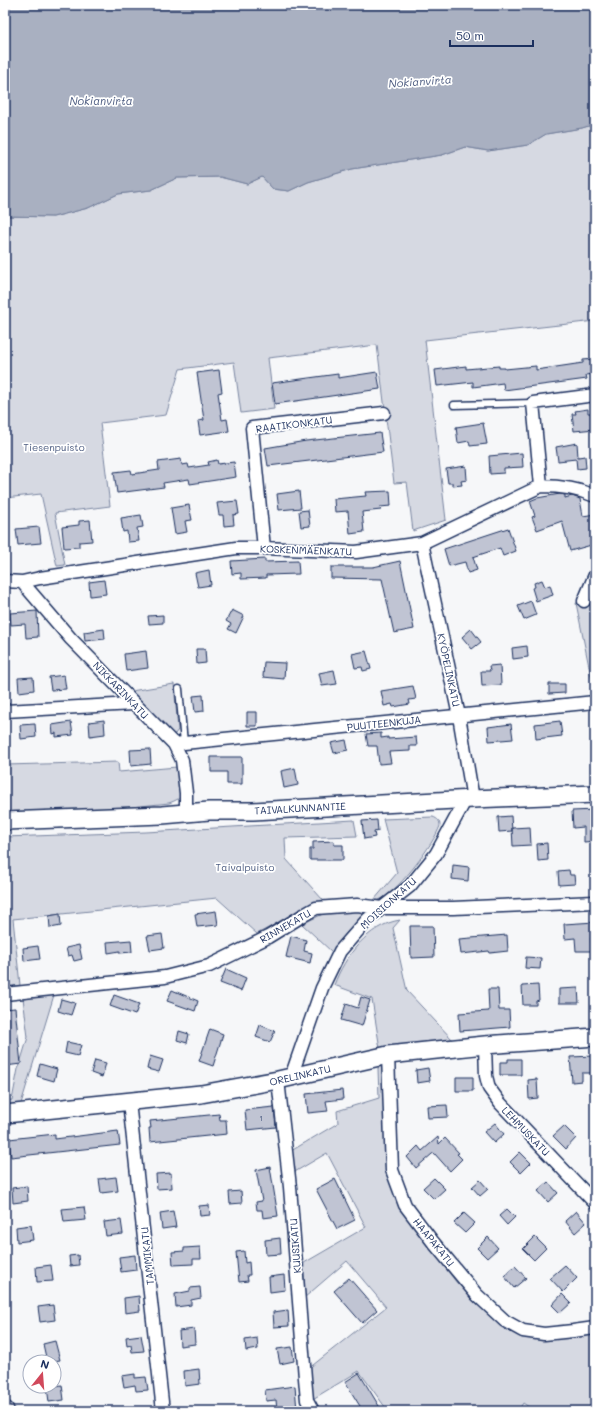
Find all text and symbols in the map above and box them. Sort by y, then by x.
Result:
scale bar [450,22,533,48]
text: 50 m [456,27,484,43]
water label: Nokianvirta [388,71,452,91]
water label: Nokianvirta [69,93,133,108]
street label: RAATIKONKATU [255,412,333,436]
park label: Tiesenpuisto [23,440,85,454]
street label: KOSKENMÄENKATU [260,541,352,559]
street label: KYÖPELINKATU [434,632,464,708]
street label: NIKKARINKATU [90,658,152,722]
street label: PUUTTEENKUJA [346,712,422,734]
street label: TAIVALKUNNANTIE [254,799,346,817]
park label: Taivalpuisto [216,860,274,874]
street label: MOISIONKATU [357,874,419,932]
street label: RINNEKATU [257,906,313,946]
street label: ORELINKATU [268,1061,332,1089]
street label: LEHMUSKATU [499,1103,553,1159]
house number: 1 [259,1113,263,1123]
street label: HAAPAKATU [410,1215,458,1269]
street label: KUUSIKATU [286,1218,304,1274]
street label: TAMMIKATU [137,1226,157,1286]
north arrow [22,1354,62,1394]
text: N [39,1356,51,1372]

